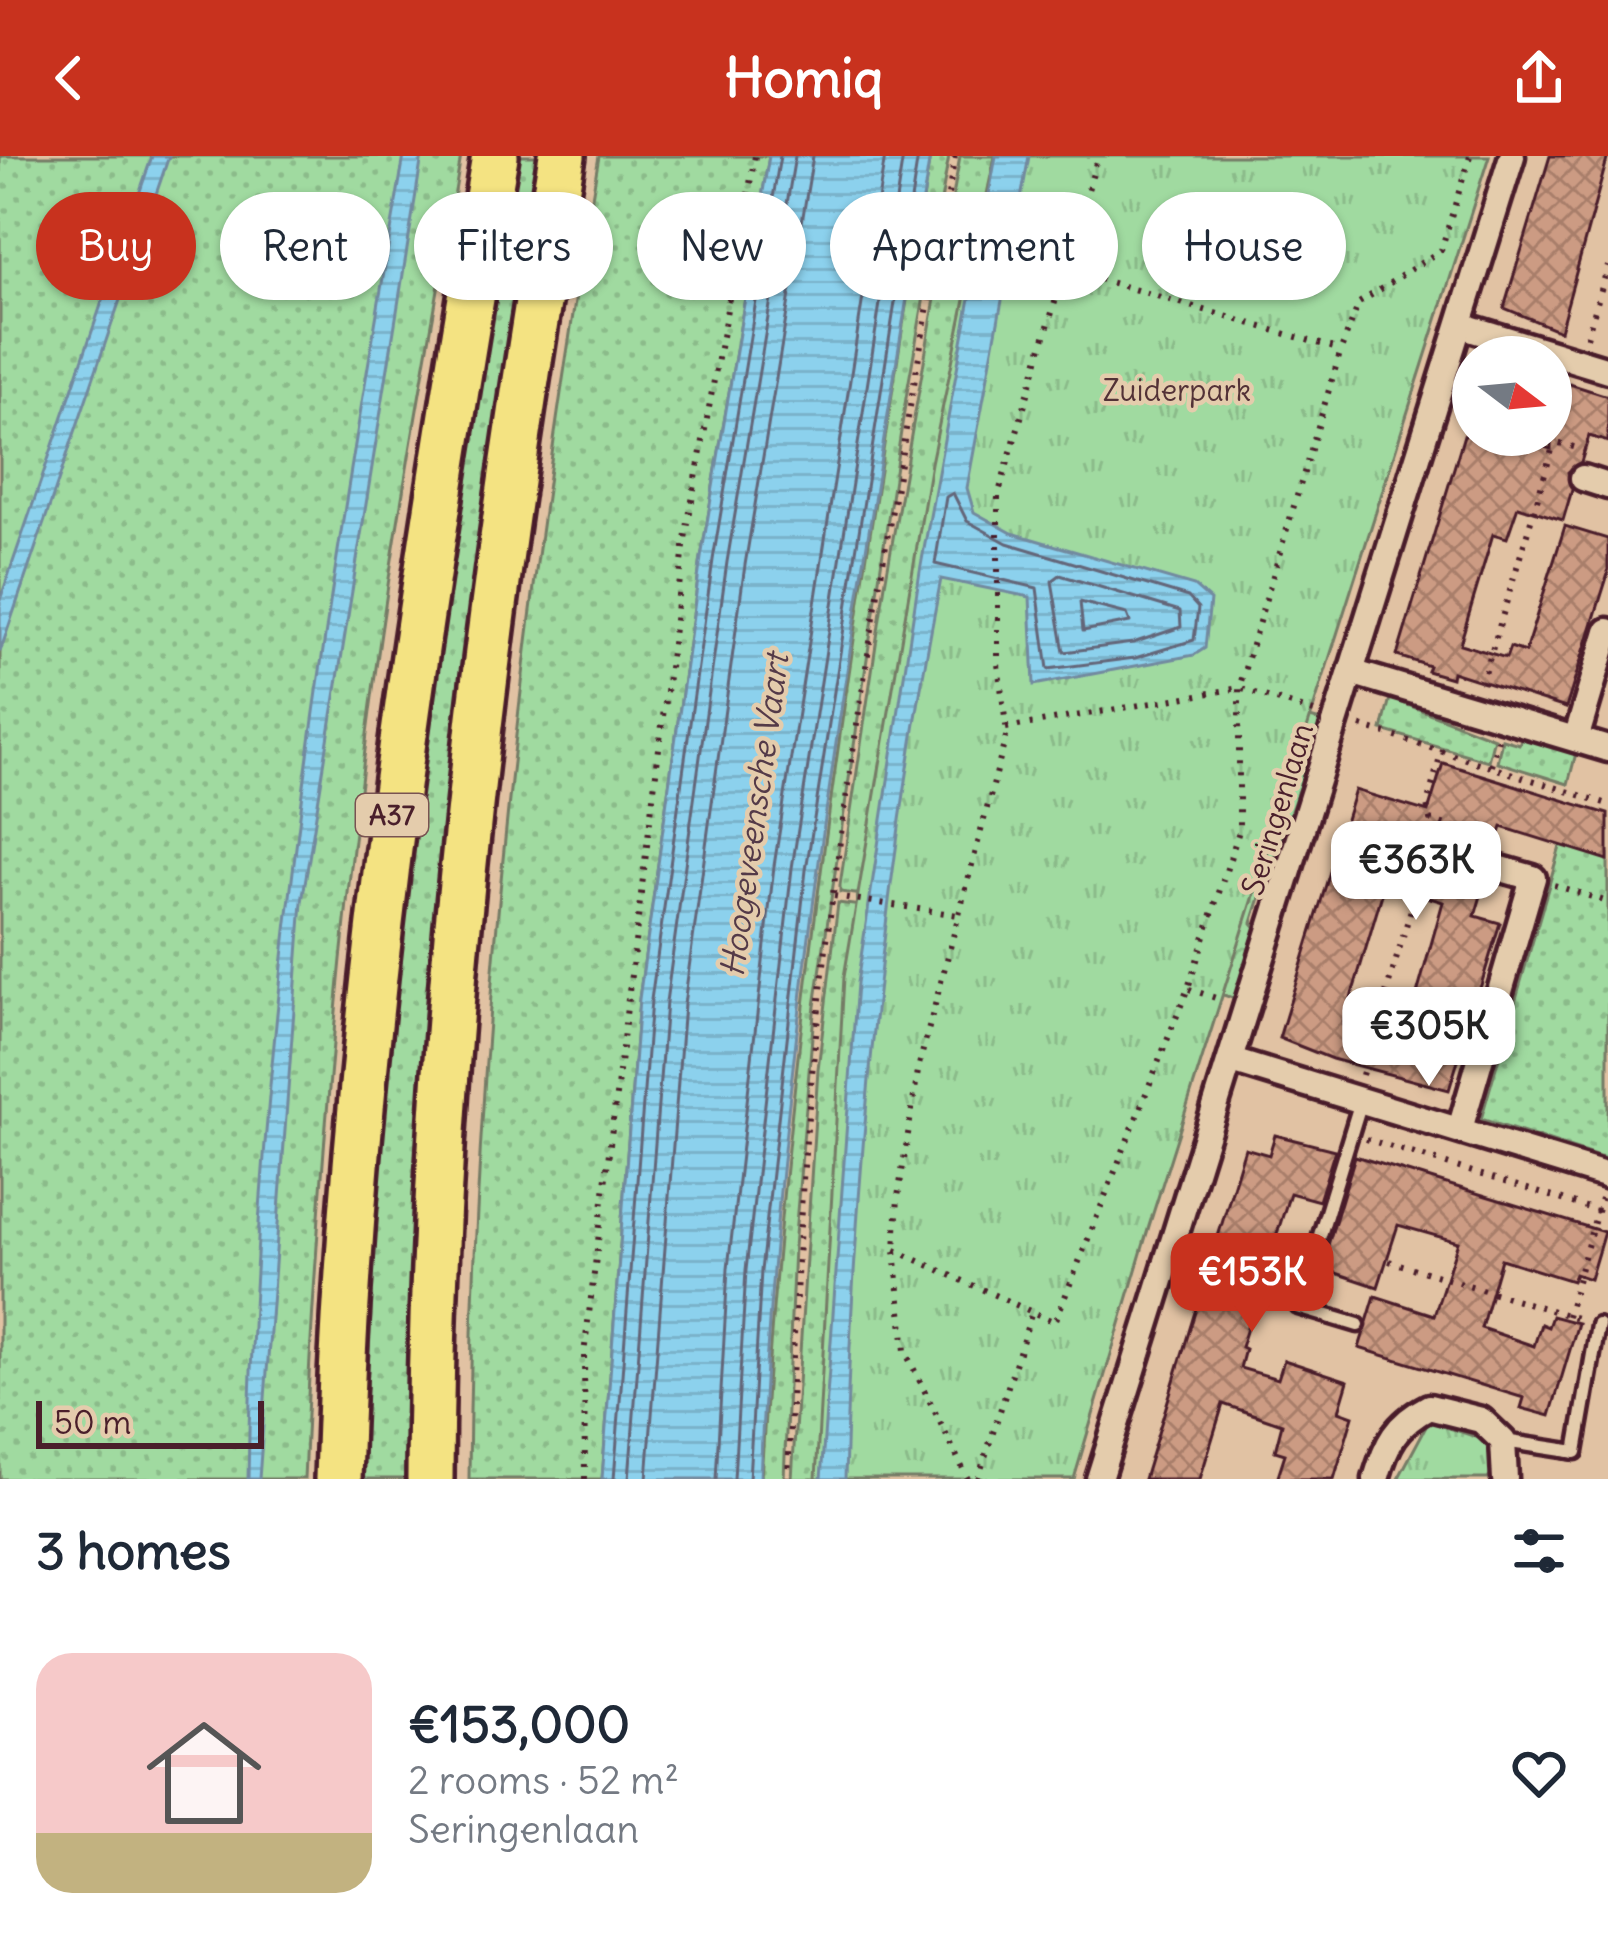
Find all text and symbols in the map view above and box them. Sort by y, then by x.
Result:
text: Homiq [725,44,883,112]
icon: back [36,45,102,111]
icon: share [1506,45,1572,111]
chip: Buy [36,192,196,300]
chip: Rent [220,192,390,300]
chip: Filters [414,192,613,300]
chip: New [637,192,806,300]
chip: Apartment [830,192,1118,300]
chip: House [1142,192,1346,300]
north arrow [1452,336,1572,456]
map controls [1452,336,1572,456]
park label: Zuiderpark [1103,371,1251,409]
water label: Hoogeveensche Vaart [711,647,798,979]
street label: Seringenlaan [1233,718,1321,900]
road number: A37 [356,794,428,836]
pin: €363K [1332,821,1500,923]
text: €363K [1358,835,1474,884]
pin: €305K [1345,987,1513,1089]
text: €305K [1369,1001,1489,1050]
pin: €153K [1168,1233,1336,1335]
text: €153K [1198,1247,1306,1296]
scale bar [36,1395,264,1448]
text: 50 m [54,1401,131,1443]
icon: filters [1506,1518,1572,1584]
text: 3 homes [36,1519,231,1583]
text: €153,000 [408,1692,630,1756]
icon: home [132,1701,276,1845]
icon: heart [1506,1740,1572,1806]
text: 2 rooms · 52 m² [408,1756,679,1805]
text: Seringenlaan [408,1805,639,1854]

